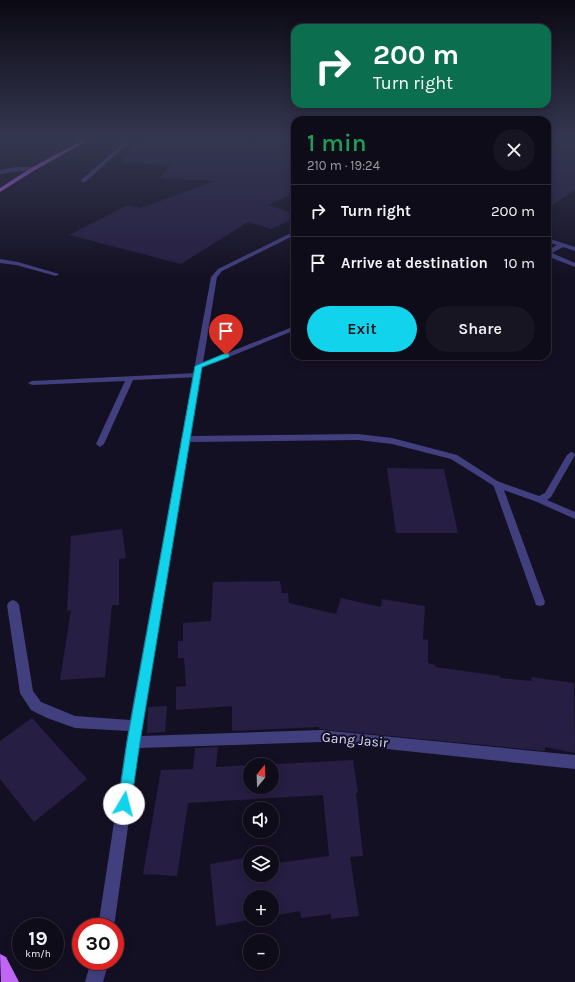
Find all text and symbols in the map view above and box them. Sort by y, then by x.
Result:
text: 200 m [373,38,459,71]
icon: right [307,40,359,92]
text: Turn right [373,72,453,94]
text: 1 min [307,129,367,157]
button: close [493,129,535,171]
text: 210 m · 19:24 [307,158,380,173]
icon: right [307,200,329,222]
text: Turn right [341,202,411,220]
text: 200 m [491,202,535,220]
icon: arrive [307,252,329,274]
text: Arrive at destination [341,254,488,272]
text: 10 m [504,254,535,272]
button: Exit [307,306,417,352]
button: Share [425,306,535,352]
pin [209,314,243,355]
icon: arrive [215,320,237,342]
street label: Gang Jasir [321,729,390,751]
north arrow [243,758,279,794]
map controls [243,758,279,970]
position arrow [103,783,145,825]
button: sound [243,802,279,838]
button: layers [243,846,279,882]
button: + [243,890,279,926]
speed limit sign: 30 [72,918,124,970]
text: 19 [28,927,48,950]
button: − [243,934,279,970]
text: km/h [25,948,51,960]

